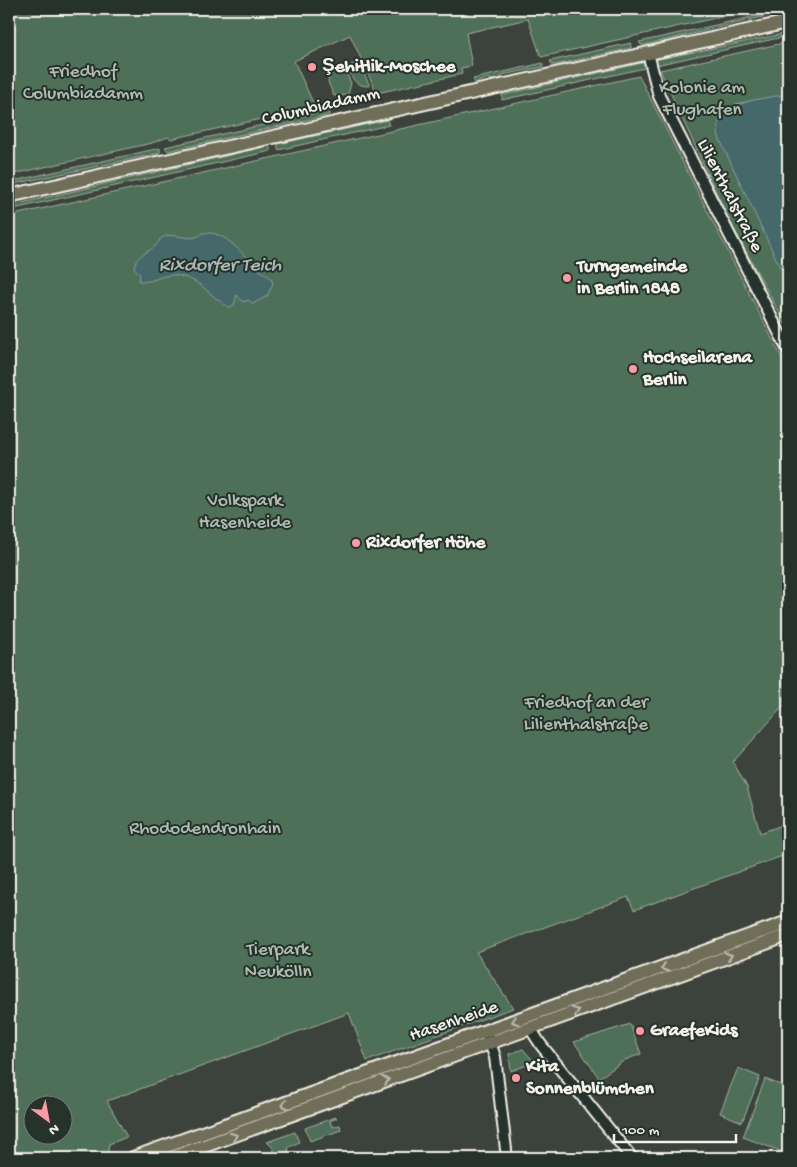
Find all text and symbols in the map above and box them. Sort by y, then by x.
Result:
place label: Şehitlik-Moschee [322,56,457,79]
park label: Friedhof Columbiadamm [23,61,144,106]
marker: Şehitlik-Moschee [306,61,318,73]
park label: Kolonie am Flughafen [659,77,745,122]
street label: Columbiadamm [260,82,383,132]
street label: Lilienthalstraße [691,135,768,257]
water label: Rixdorfer Teich [159,255,282,278]
place label: Turngemeinde in Berlin 1848 [575,256,688,301]
marker: Turngemeinde in Berlin 1848 [561,272,573,284]
place label: Hochseilarena Berlin [642,347,754,392]
marker: Hochseilarena Berlin [627,363,639,375]
park label: Volkspark Hasenheide [199,490,291,535]
place label: Rixdorfer Höhe [365,532,487,555]
marker: Rixdorfer Höhe [350,537,362,549]
park label: Friedhof an der Lilienthalstraße [523,692,650,737]
park label: Rhododendronhain [129,818,281,841]
park label: Tierpark Neukölln [245,939,311,984]
one-way arrow [724,952,733,962]
one-way arrow [660,962,668,972]
street label: Hasenheide [407,996,502,1048]
one-way arrow [571,1007,580,1017]
one-way arrow [511,1015,520,1025]
place label: GraefeKids [650,1020,738,1043]
marker: GraefeKids [634,1025,646,1037]
place label: Kita Sonnenblümchen [525,1056,655,1101]
marker: Kita Sonnenblümchen [510,1072,522,1084]
one-way arrow [382,1076,390,1086]
north arrow [22,1094,72,1144]
one-way arrow [281,1099,290,1109]
scale bar [614,1112,737,1144]
text: N [45,1119,62,1139]
text: 100 m [621,1122,660,1140]
one-way arrow [229,1132,237,1142]

